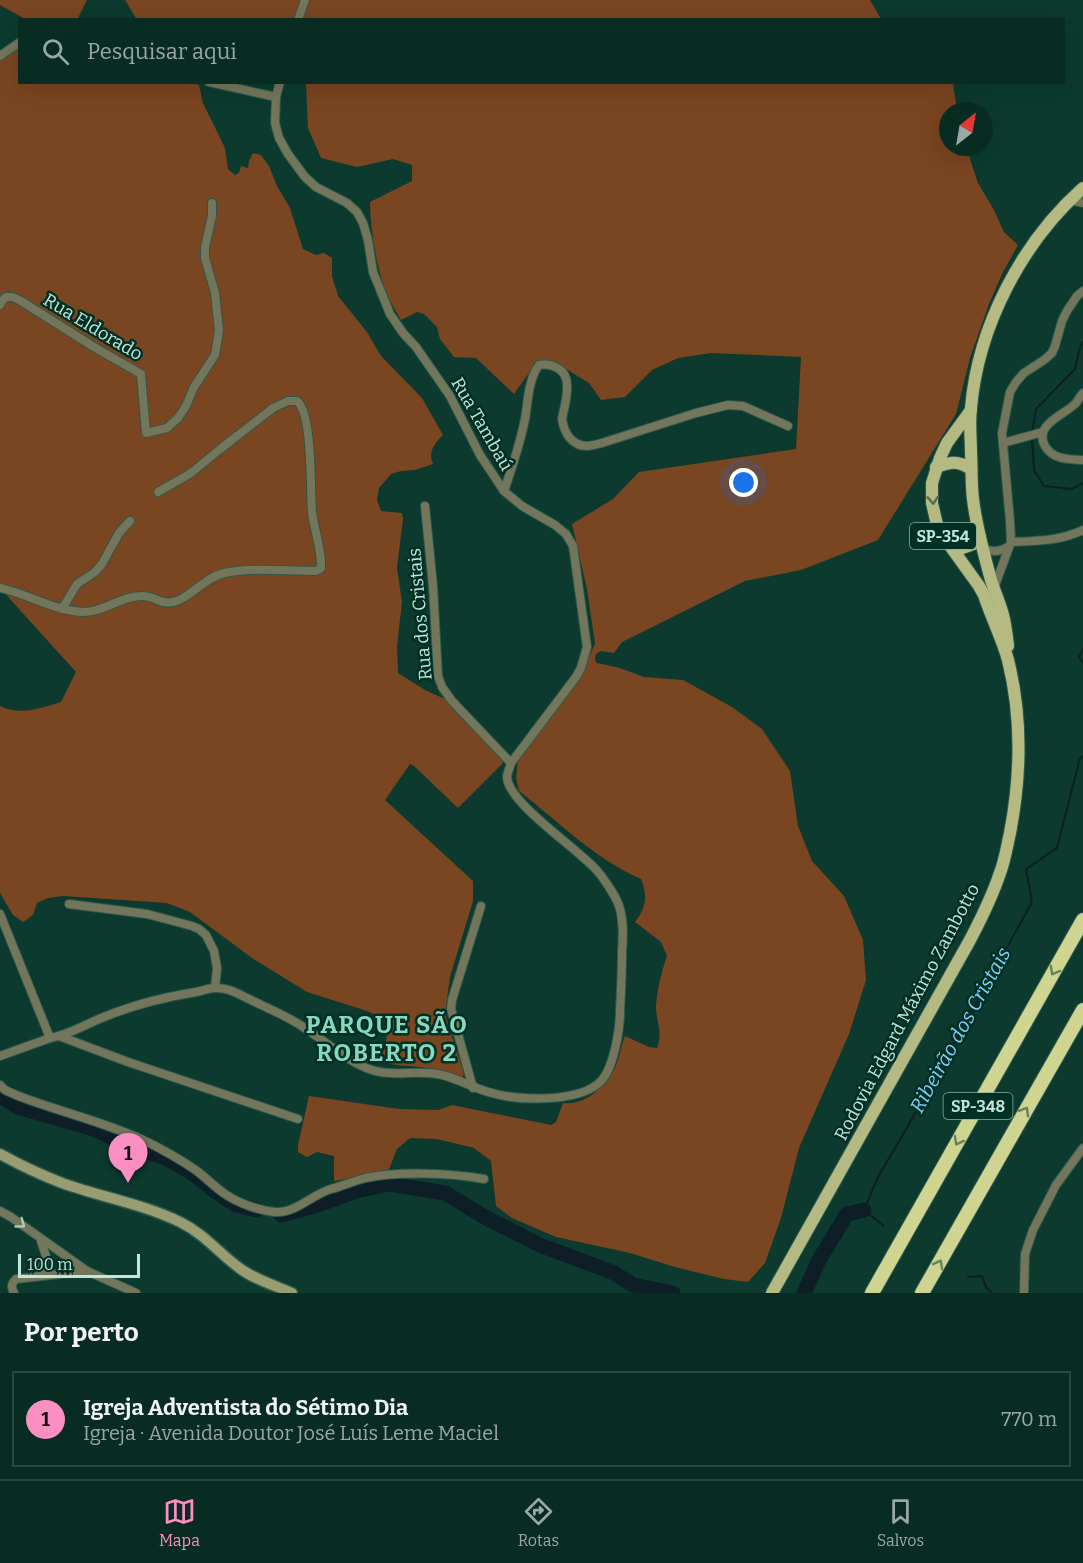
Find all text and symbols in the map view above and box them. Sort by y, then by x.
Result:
search box [18,18,1065,84]
icon: search [39,35,72,68]
text: Pesquisar aqui [87,38,237,65]
north arrow [939,102,993,156]
street label: Rua Eldorado [39,289,147,365]
street label: Rua Tambaú [446,373,518,475]
your location [729,468,758,497]
one-way arrow [926,495,939,504]
road number: SP-354 [910,523,976,549]
street label: Rua dos Cristais [403,547,437,681]
street label: Rodovia Edgard Máximo Zambotto [830,880,984,1144]
water label: Ribeirão dos Cristais [905,943,1015,1117]
one-way arrow [1050,965,1061,975]
district label: PARQUE SÃO ROBERTO 2 [306,1010,468,1067]
road number: SP-348 [944,1093,1012,1119]
one-way arrow [1018,1107,1030,1117]
pin: 1 [108,1134,148,1183]
one-way arrow [954,1134,965,1145]
one-way arrow [14,1217,25,1228]
scale bar [18,1251,140,1278]
text: 100 m [27,1255,72,1274]
one-way arrow [931,1260,943,1270]
text: Por perto [24,1317,139,1348]
text: Igreja Adventista do Sétimo Dia [83,1394,408,1421]
text: 1 [41,1407,50,1431]
text: 770 m [1001,1407,1057,1431]
text: Igreja · Avenida Doutor José Luís Leme Maciel [83,1421,499,1445]
tab: Mapa [159,1495,200,1550]
tab: Rotas [518,1495,559,1550]
tab: Salvos [877,1495,924,1550]

